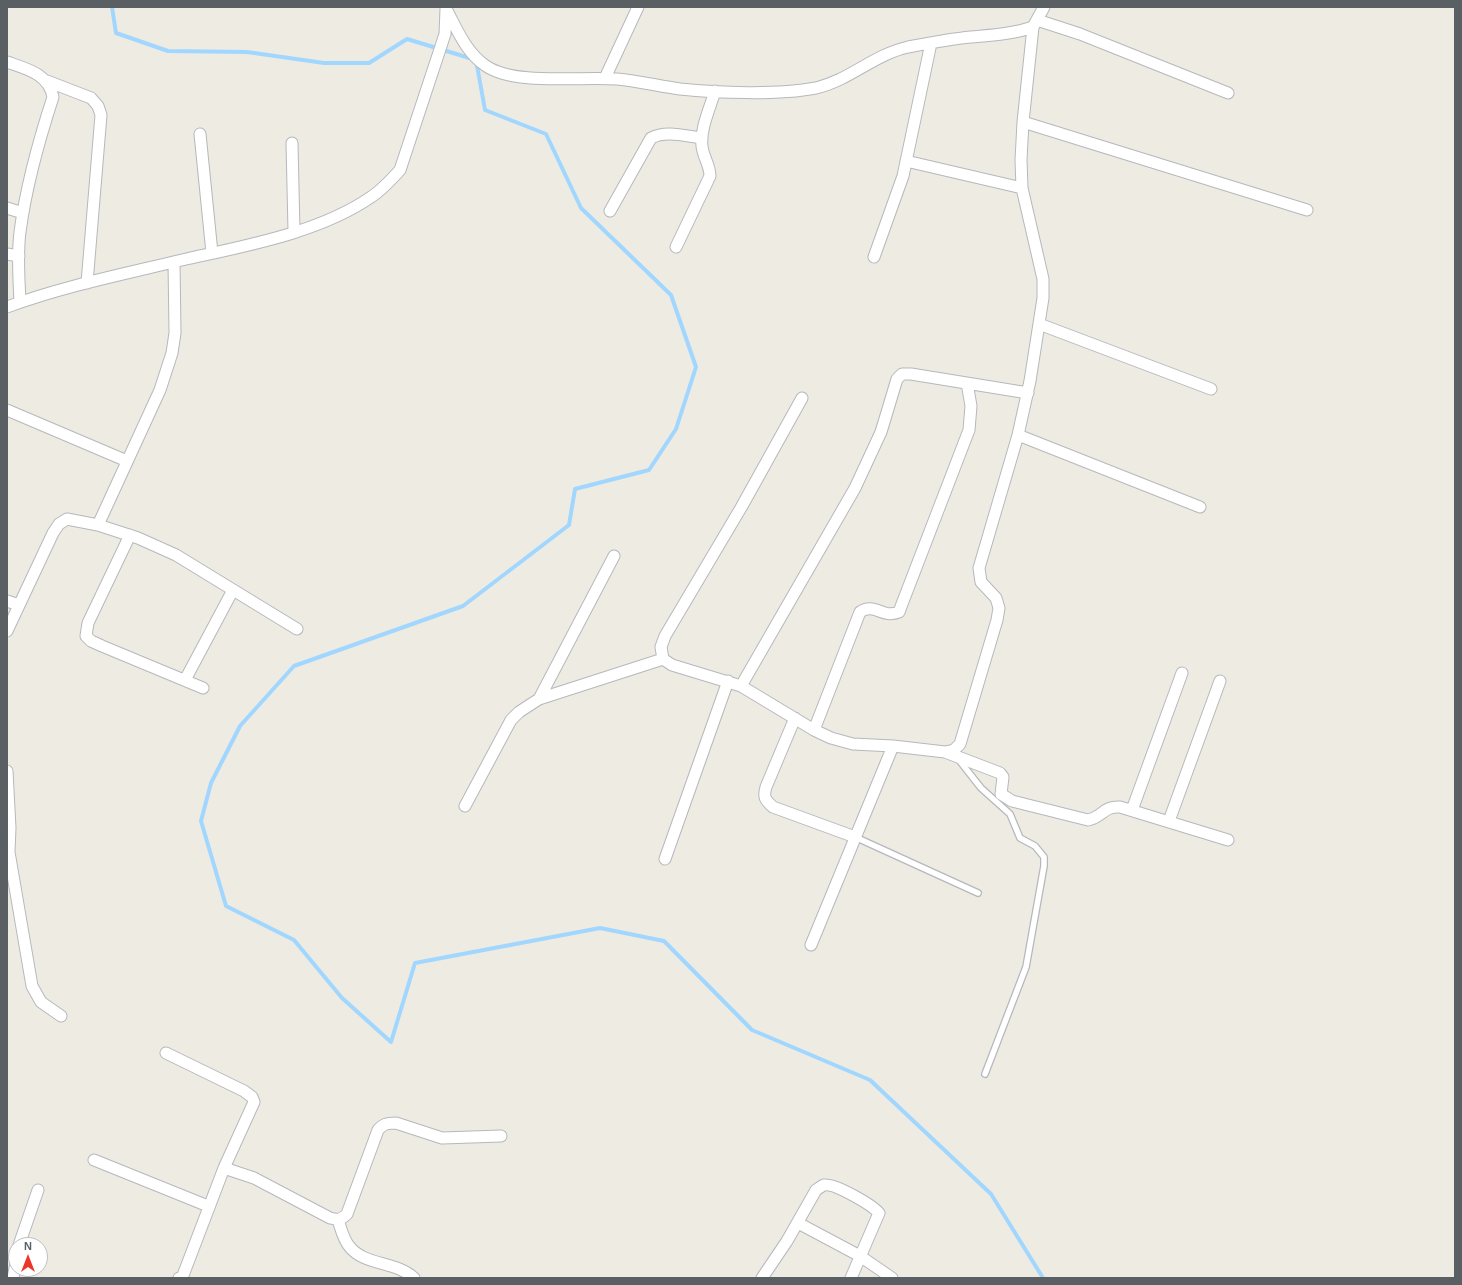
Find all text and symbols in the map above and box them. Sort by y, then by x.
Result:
north arrow [8,1237,48,1277]
text: N [24,1240,32,1252]

